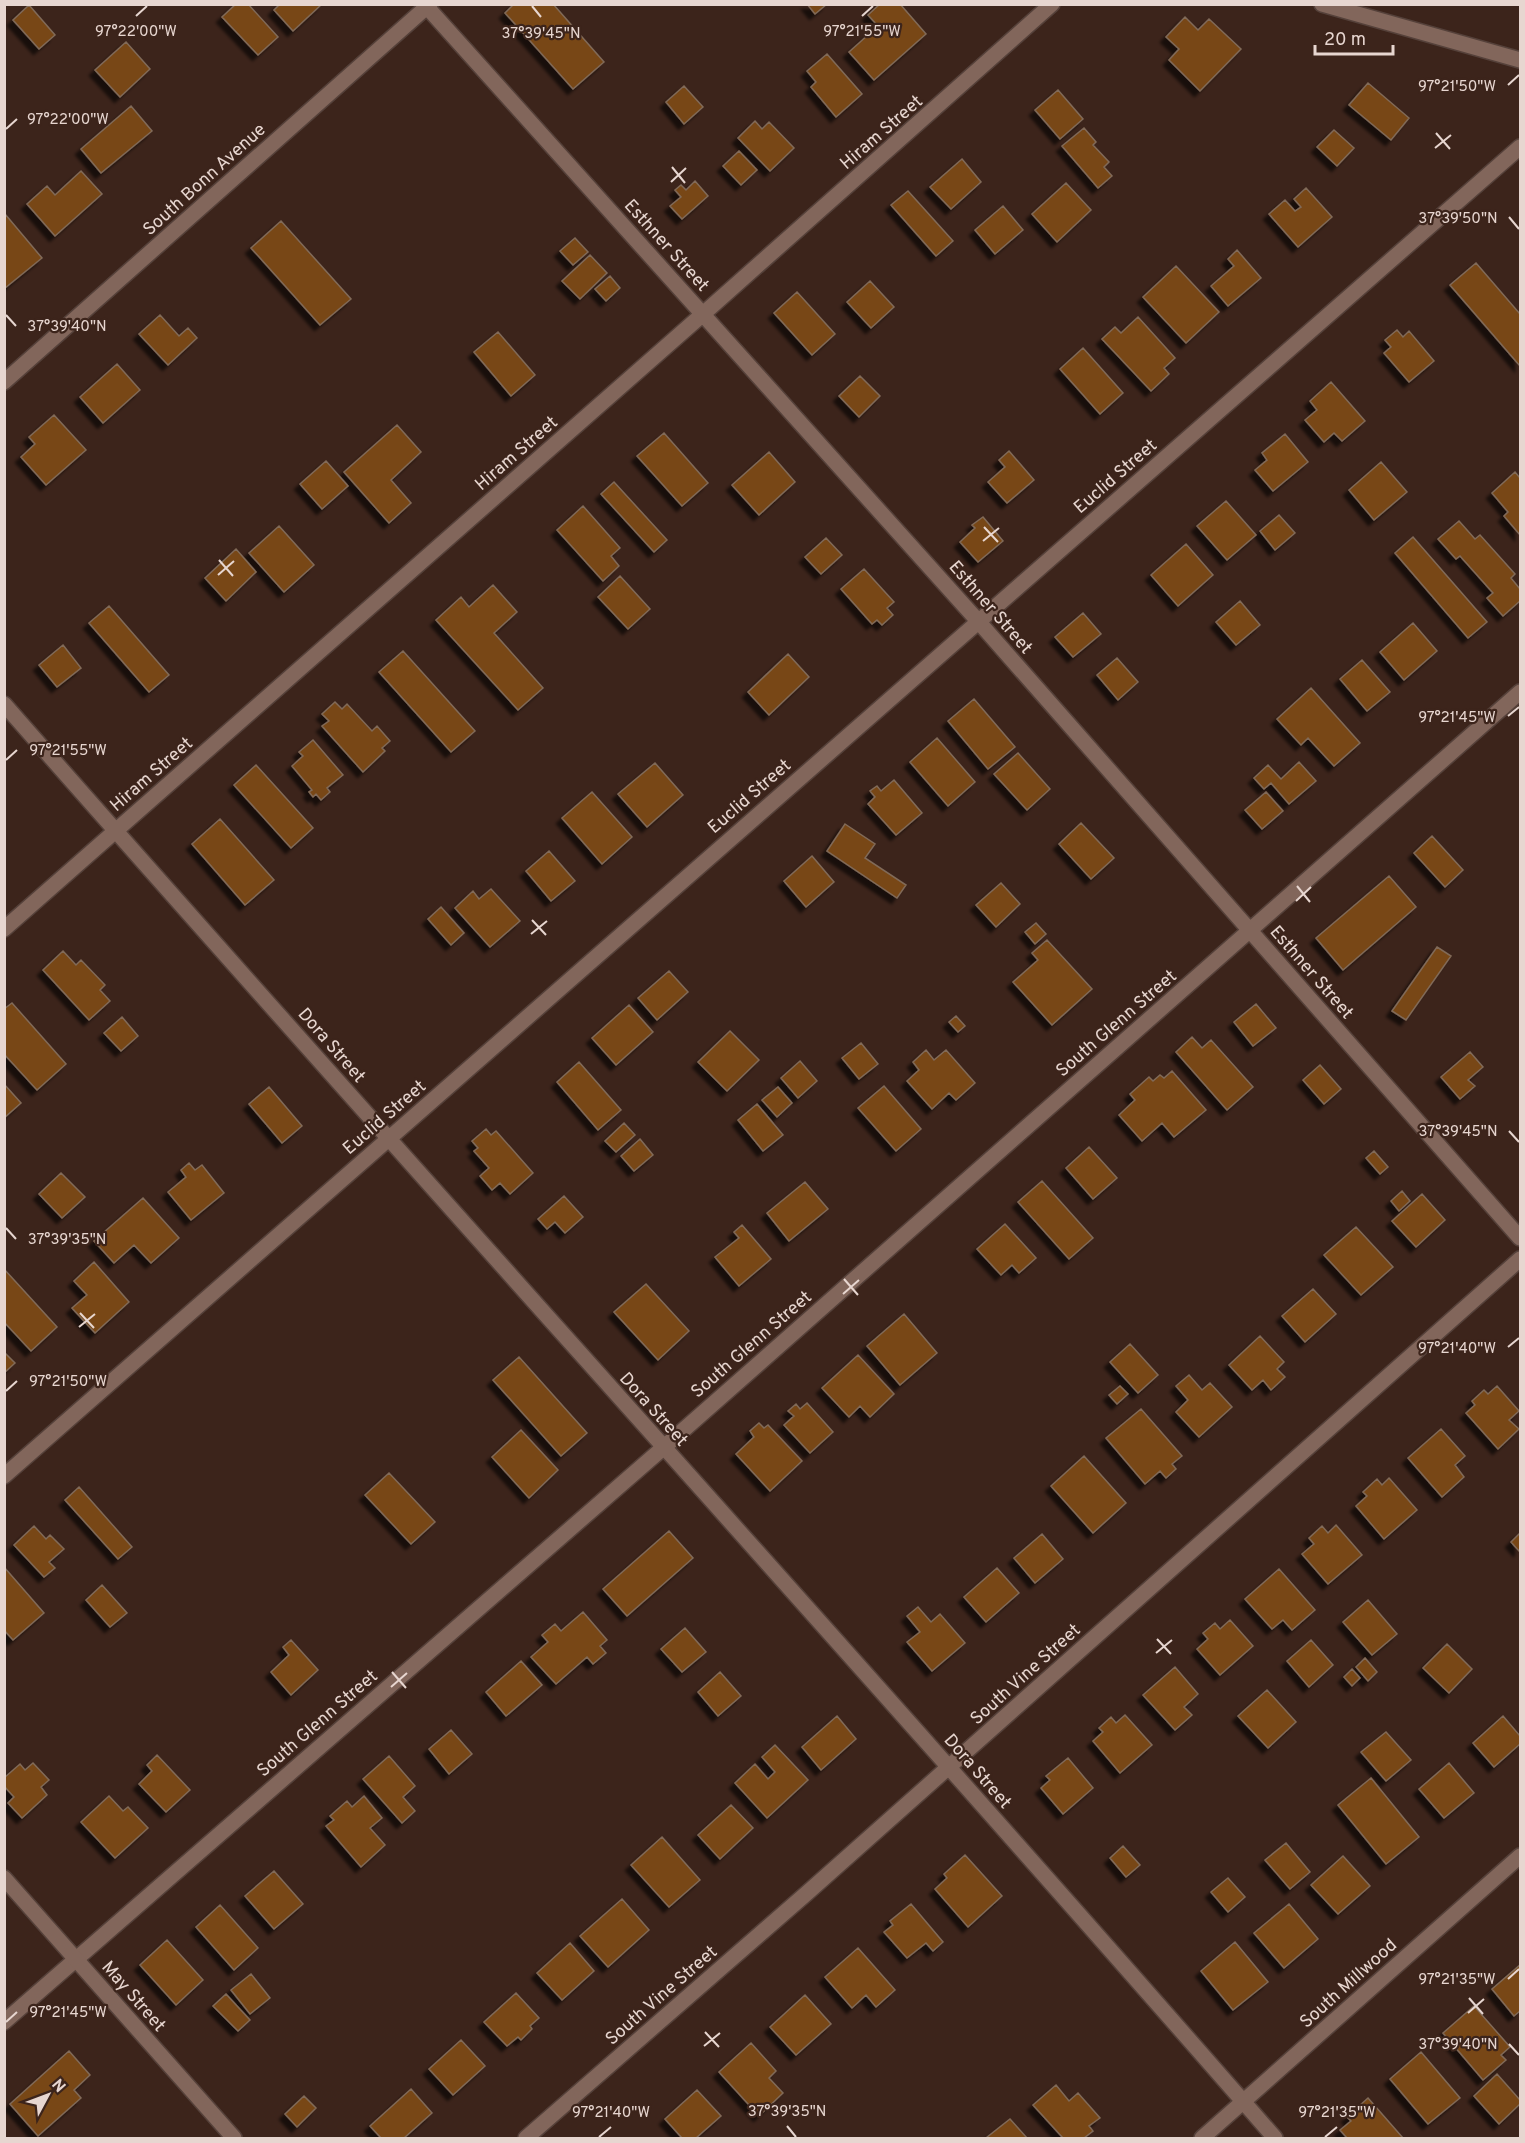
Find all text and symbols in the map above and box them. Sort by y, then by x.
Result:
scale bar [1315,18,1393,56]
text: 97°22'00"W [95,23,177,42]
text: 97°21'55"W [823,23,901,42]
text: 37°39'45"N [501,25,581,44]
text: 20 m [1324,29,1366,52]
text: 97°21'50"W [1418,78,1496,97]
street label: Hiram Street [836,91,928,175]
text: 97°22'00"W [27,111,109,130]
street label: South Bonn Avenue [139,119,271,241]
street label: Esthner Street [618,195,713,297]
text: 37°39'50"N [1418,210,1498,229]
text: 37°39'40"N [27,318,107,337]
street label: Hiram Street [471,412,563,496]
street label: Euclid Street [1070,435,1162,520]
street label: Esthner Street [943,556,1037,660]
text: 97°21'45"W [1418,709,1496,728]
street label: Hiram Street [106,733,198,817]
text: 97°21'55"W [29,742,107,761]
street label: Euclid Street [704,755,796,840]
street label: Esthner Street [1264,921,1358,1025]
street label: South Glenn Street [1052,965,1182,1083]
street label: Dora Street [292,1004,370,1088]
street label: Euclid Street [339,1076,431,1161]
text: 37°39'45"N [1418,1123,1498,1142]
text: 37°39'35"N [28,1231,106,1250]
street label: South Glenn Street [687,1286,817,1404]
text: 97°21'40"W [1418,1340,1496,1359]
street label: Dora Street [614,1368,692,1452]
text: 97°21'50"W [29,1373,107,1392]
street label: South Vine Street [966,1619,1086,1731]
street label: South Glenn Street [253,1665,383,1783]
street label: Dora Street [938,1730,1016,1814]
street label: South Millwood [1295,1934,1403,2034]
street label: South Vine Street [601,1941,723,2051]
street label: May Street [96,1957,170,2037]
text: 97°21'35"W [1418,1971,1496,1990]
text: 97°21'45"W [29,2004,107,2023]
text: 37°39'40"N [1418,2036,1498,2055]
north arrow [18,2065,78,2125]
text: N [46,2076,69,2097]
text: 37°39'35"N [748,2103,826,2122]
text: 97°21'40"W [572,2104,650,2123]
text: 97°21'35"W [1298,2104,1376,2123]

